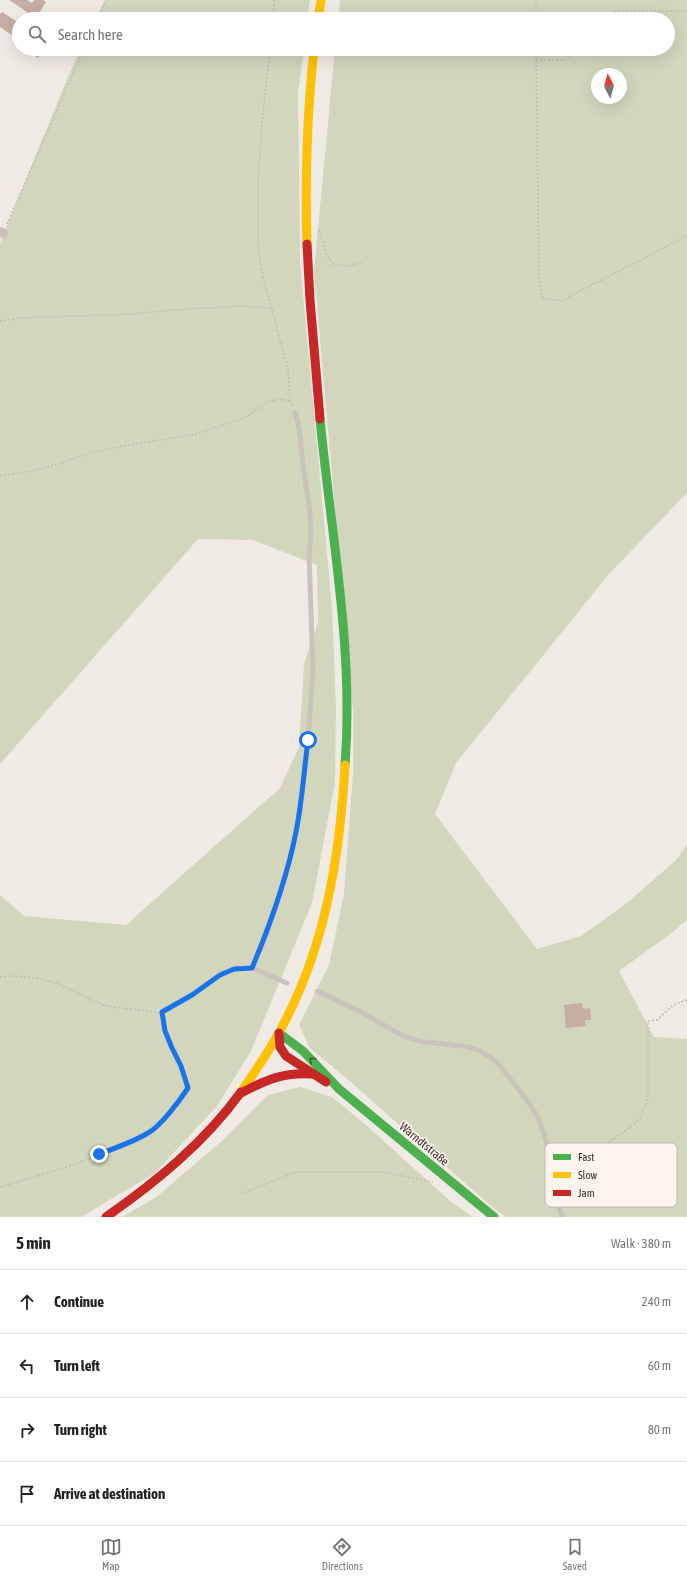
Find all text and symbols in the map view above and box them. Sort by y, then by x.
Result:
search box [12,12,675,56]
icon: search [26,23,48,45]
text: Search here [58,26,123,43]
north arrow [591,68,627,104]
route start [299,731,317,749]
one-way arrow [309,1058,317,1065]
street label: Warndtstraße [396,1119,452,1169]
legend [545,1143,677,1207]
route end [90,1145,108,1163]
text: Fast [578,1151,594,1163]
text: Slow [578,1169,597,1181]
text: Jam [578,1187,595,1199]
text: 5 min [16,1233,51,1253]
text: Walk · 380 m [611,1236,671,1251]
icon: ahead [16,1291,38,1313]
text: Continue [54,1293,104,1310]
text: 240 m [642,1294,671,1309]
icon: left [16,1355,38,1377]
text: Turn left [54,1357,100,1374]
text: 60 m [648,1358,671,1373]
icon: right [16,1419,38,1441]
text: Turn right [54,1421,107,1438]
text: 80 m [648,1422,671,1437]
icon: arrive [16,1483,38,1505]
text: Arrive at destination [54,1485,165,1502]
tab: Map [100,1536,122,1572]
tab: Directions [322,1536,363,1572]
tab: Saved [563,1536,587,1572]

